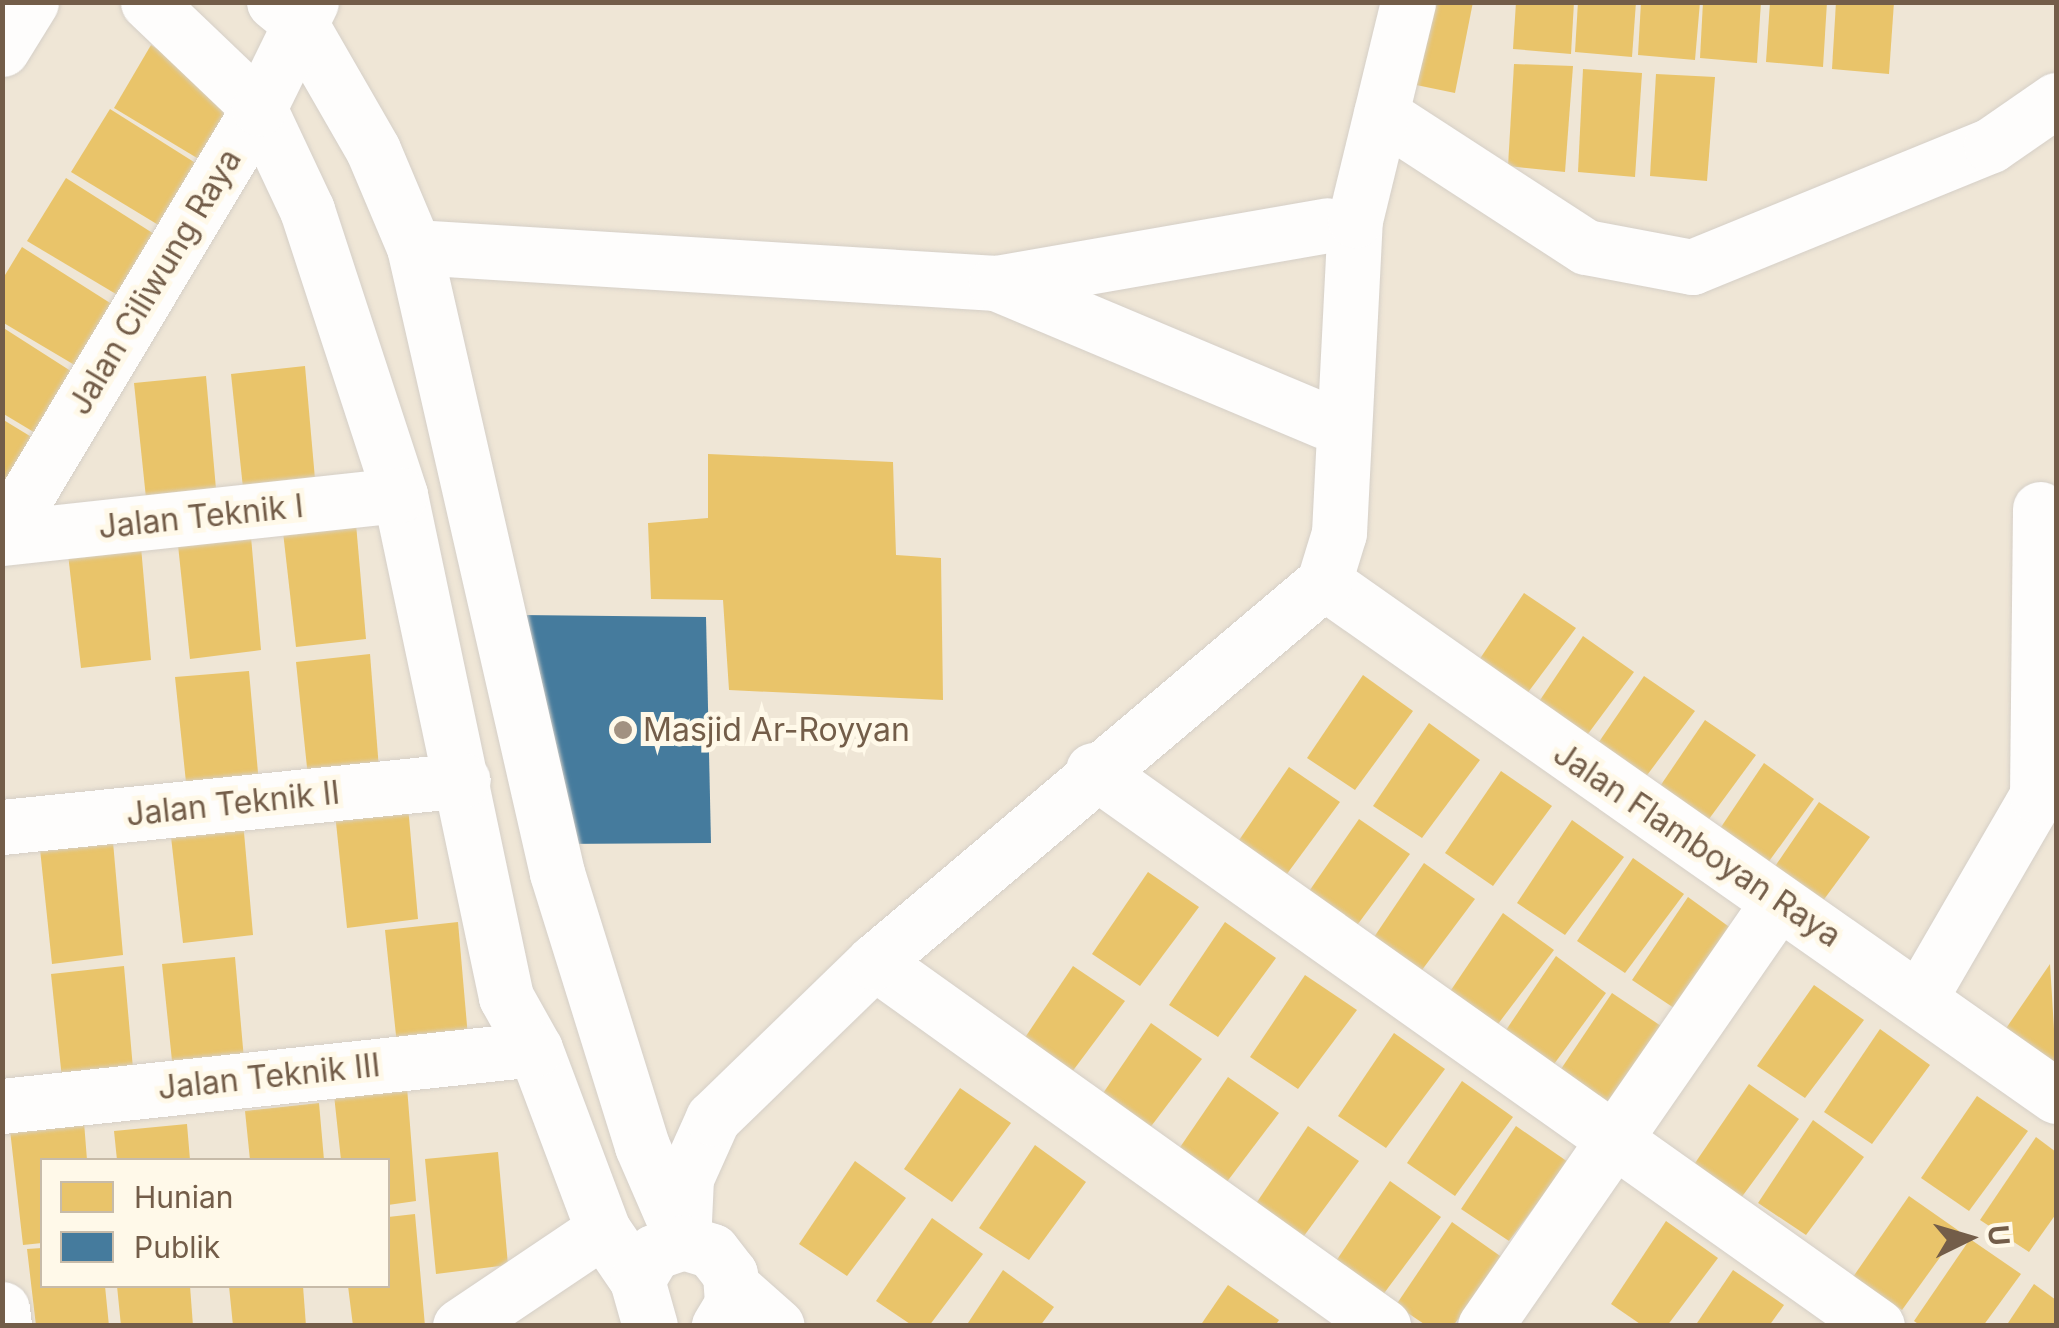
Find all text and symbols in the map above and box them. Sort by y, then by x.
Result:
street label: Jalan Ciliwung Raya [61,142,249,422]
street label: Jalan Teknik I [97,487,305,547]
place label: Masjid Ar-Royyan [643,711,910,749]
marker: Masjid Ar-Royyan [612,719,634,741]
street label: Jalan Flamboyan Raya [1546,735,1848,955]
street label: Jalan Teknik II [124,774,342,834]
street label: Jalan Teknik III [156,1046,382,1108]
legend [40,1158,390,1288]
text: Hunian [134,1179,234,1215]
north arrow [1919,1188,2019,1288]
text: U [1981,1224,2017,1247]
text: Publik [134,1229,220,1265]

